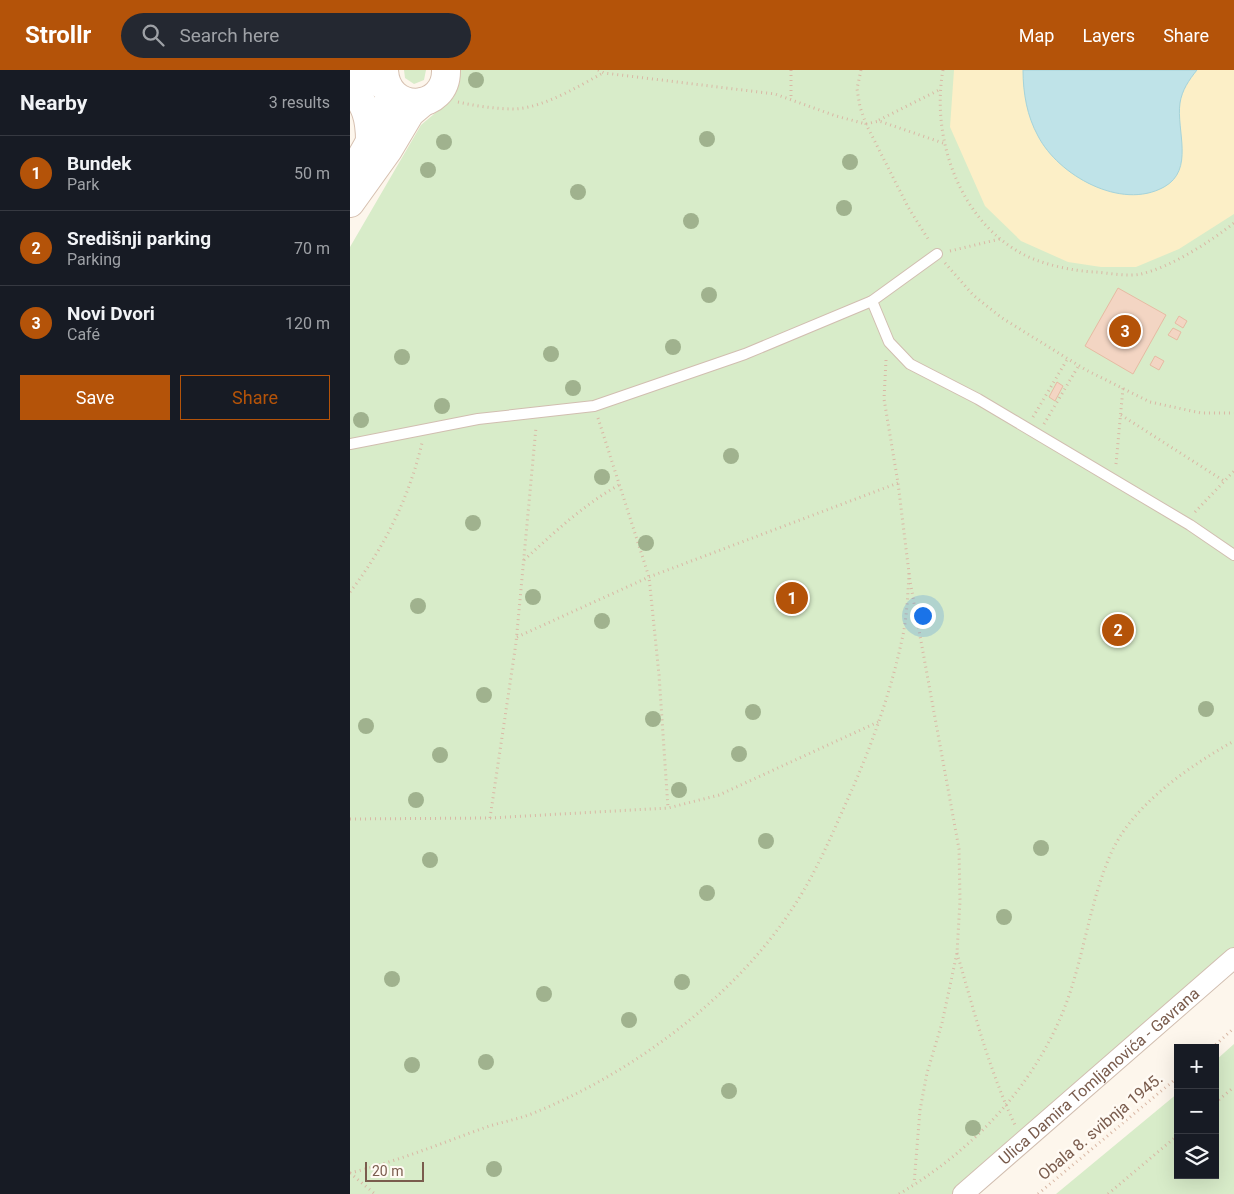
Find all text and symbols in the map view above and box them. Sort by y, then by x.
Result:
search box [121,13,471,58]
text: Strollr [25,21,91,49]
icon: search [139,21,167,49]
text: Search here [179,24,279,47]
text: Map [1019,25,1054,46]
text: Layers [1082,25,1135,46]
text: Share [1163,25,1209,46]
text: Nearby [20,91,87,115]
text: 3 results [269,93,330,112]
text: Bundek [67,152,132,175]
text: 1 [31,164,41,183]
text: 50 m [294,164,330,183]
text: Park [67,175,99,194]
text: Središnji parking [67,227,211,250]
text: 2 [31,239,41,258]
text: 70 m [294,239,330,258]
text: Parking [67,250,121,269]
text: Novi Dvori [67,302,155,325]
pin: 3 [1109,312,1141,350]
text: 3 [31,314,41,333]
text: 120 m [285,314,330,333]
text: Café [67,325,100,344]
button: Save [20,375,170,420]
button: Share [180,375,330,420]
pin: 1 [776,579,808,617]
your location [910,603,936,629]
pin: 2 [1102,611,1134,649]
street label: Ulica Damira Tomljanovića - Gavrana [995,984,1203,1169]
map controls [1174,1044,1219,1179]
button: + [1174,1044,1219,1089]
street label: Obala 8. svibnja 1945. [1034,1069,1167,1184]
button: − [1174,1089,1219,1134]
button: layers [1174,1134,1219,1179]
scale bar [365,1159,424,1182]
text: 20 m [372,1163,404,1179]

